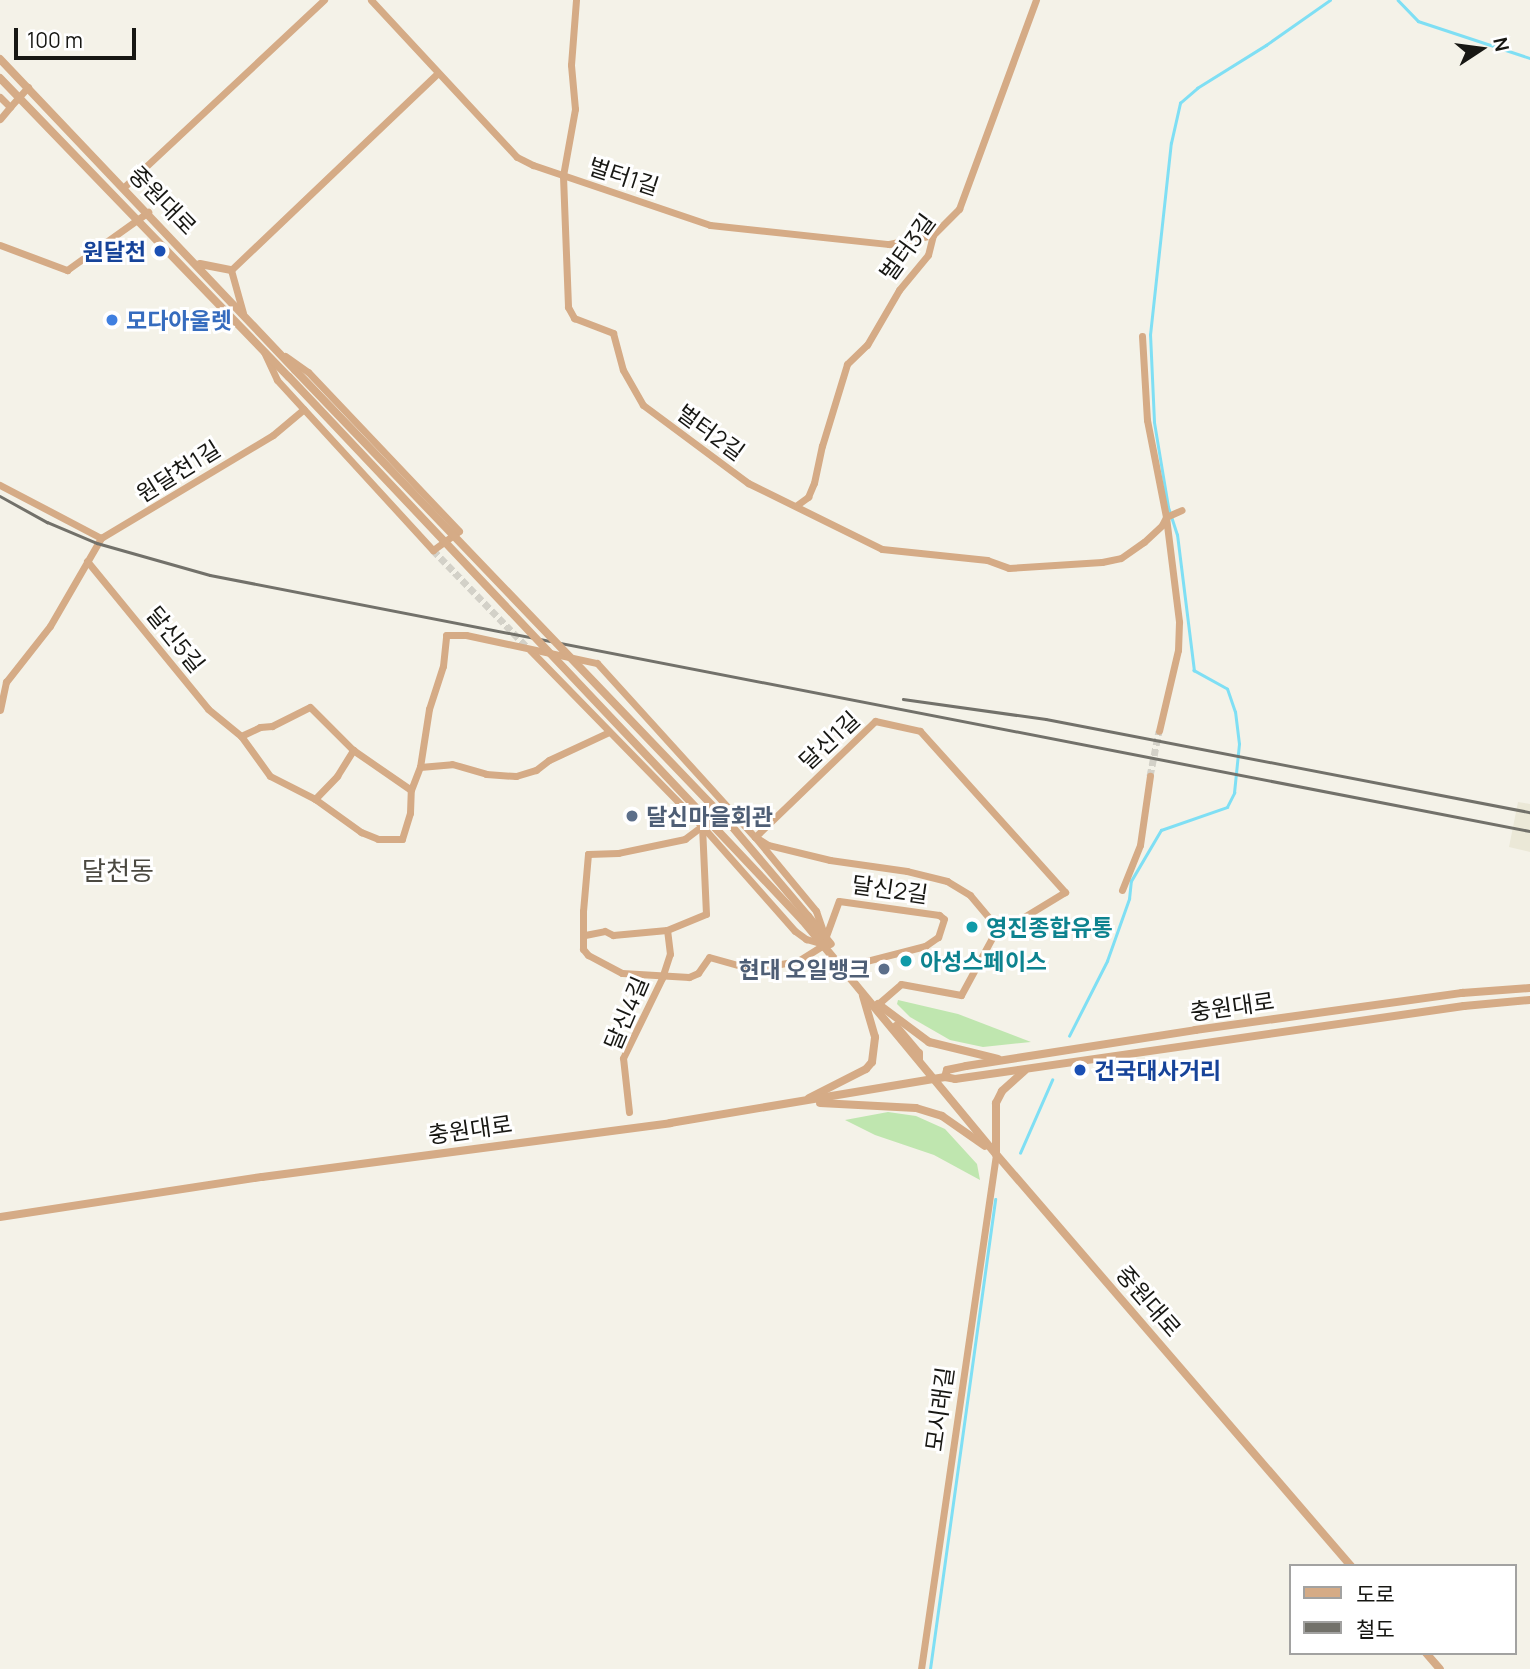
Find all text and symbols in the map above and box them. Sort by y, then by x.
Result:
scale bar [18,14,140,58]
north arrow [1446,14,1516,84]
text: 100 m [27,26,83,54]
text: N [1487,35,1516,54]
street label: 벌터1길 [585,152,663,200]
street label: 중원대로 [124,160,202,240]
street label: 벌터3길 [873,208,941,286]
place label: 원달천 [83,237,146,265]
marker: 원달천 [152,243,168,259]
place label: 모다아울렛 [126,306,232,334]
marker: 모다아울렛 [104,312,120,328]
street label: 벌터2길 [672,398,750,466]
street label: 원달천1길 [131,434,225,508]
street label: 달신5길 [141,600,211,678]
street label: 달신1길 [793,705,865,775]
place label: 달신마을회관 [646,802,773,830]
marker: 달신마을회관 [624,808,640,824]
district label: 달천동 [82,855,154,887]
street label: 달신2길 [850,870,930,908]
place label: 영진종합유통 [986,913,1113,941]
marker: 영진종합유통 [964,919,980,935]
place label: 아성스페이스 [920,947,1047,975]
marker: 아성스페이스 [898,953,914,969]
place label: 현대 오일뱅크 [738,955,870,983]
marker: 현대 오일뱅크 [876,961,892,977]
street label: 달신4길 [598,972,654,1054]
street label: 충원대로 [1188,986,1276,1026]
place label: 건국대사거리 [1094,1056,1221,1084]
marker: 건국대사거리 [1072,1062,1088,1078]
street label: 충원대로 [426,1109,514,1149]
street label: 중원대로 [1111,1260,1187,1342]
street label: 모시래길 [919,1365,959,1453]
legend [1288,1564,1516,1655]
text: 도로 [1356,1580,1395,1608]
text: 철도 [1356,1615,1395,1643]

